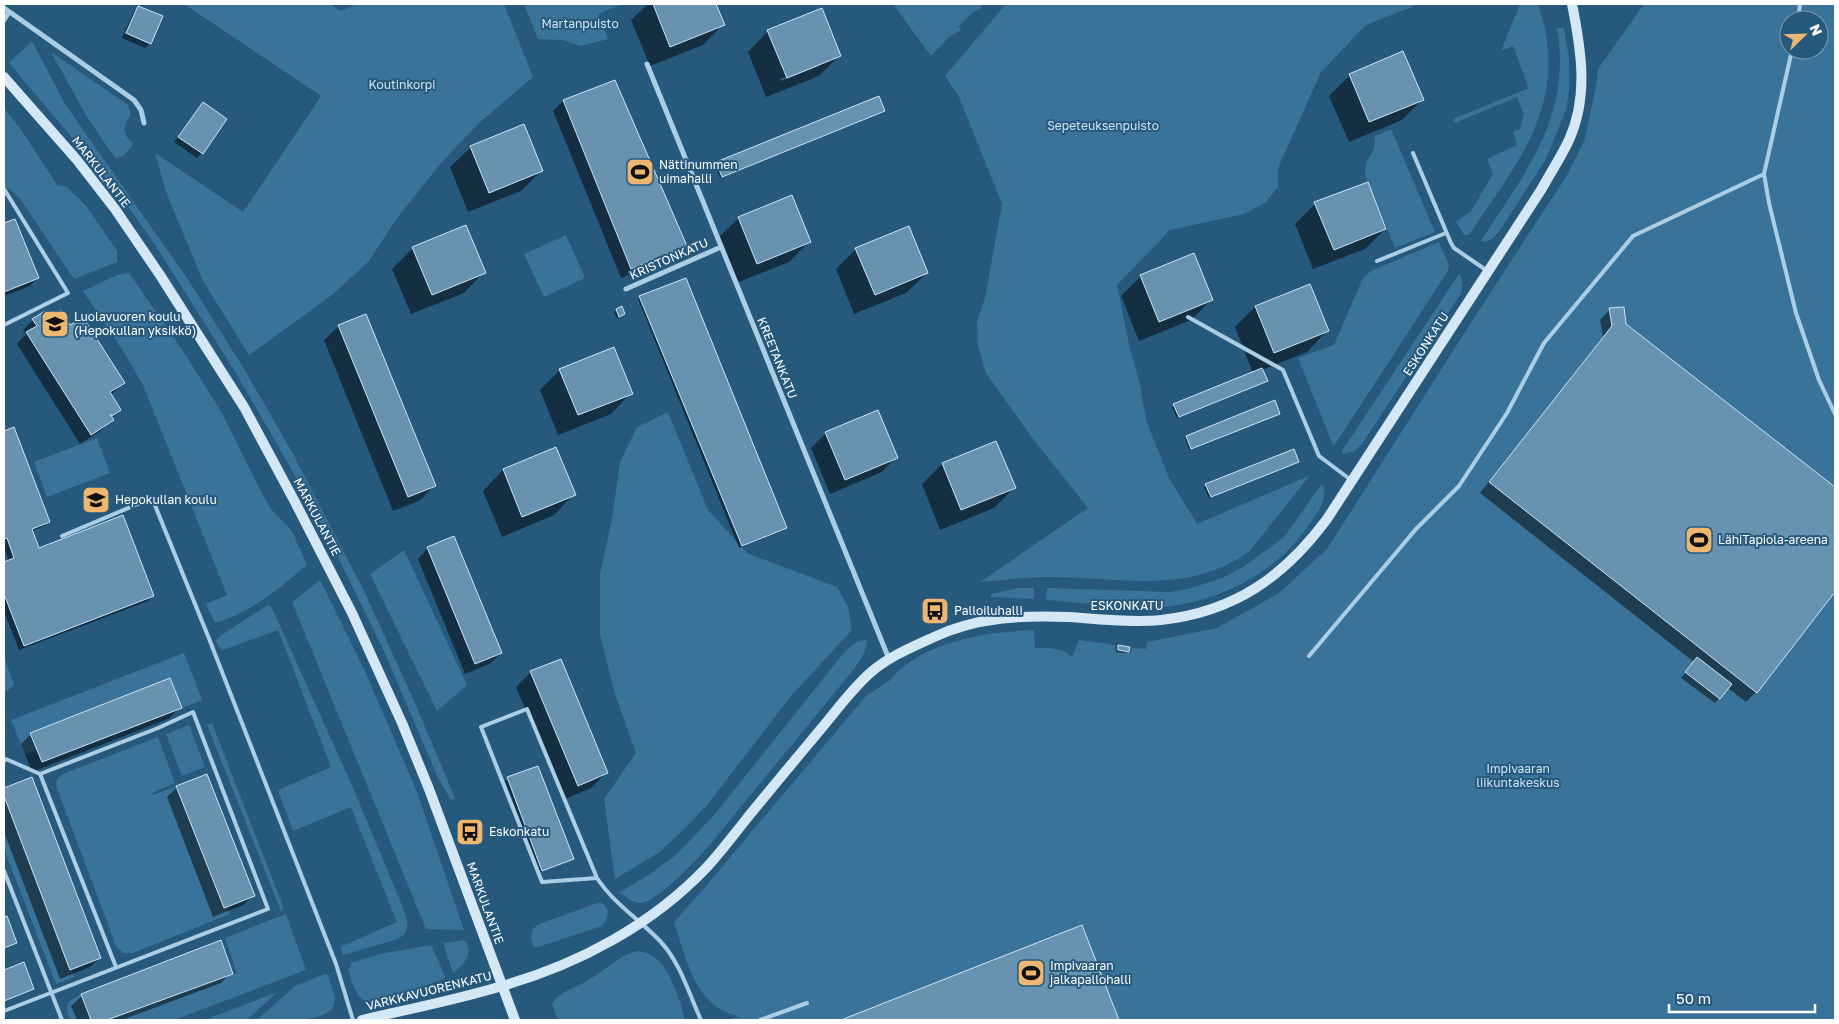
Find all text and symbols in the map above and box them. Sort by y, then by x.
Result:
north arrow [1779,10,1829,60]
park label: Martanpuisto [541,16,619,31]
text: N [1807,22,1826,38]
park label: Koutinkorpi [369,77,435,92]
park label: Sepeteuksenpuisto [1047,118,1159,133]
street label: MARKULANTIE [69,133,134,210]
sports icon: Nättinummen uimahalli [625,157,655,187]
place label: Nättinummen uimahalli [659,157,738,186]
street label: KRISTONKATU [627,234,711,283]
school or university icon: Luolavuoren koulu (Hepokullan yksikkö) [40,309,70,339]
place label: Luolavuoren koulu (Hepokullan yksikkö) [74,309,196,338]
street label: ESKONKATU [1399,309,1452,378]
street label: KREETANKATU [754,315,801,401]
street label: MARKULANTIE [291,475,344,558]
school or university icon: Hepokullan koulu [81,485,111,515]
place label: Hepokullan koulu [115,492,217,507]
sports icon: LähiTapiola-areena [1684,525,1714,555]
place label: LähiTapiola-areena [1718,532,1828,547]
bus stop icon: Palloiluhalli [920,596,950,626]
street label: ESKONKATU [1091,598,1163,613]
place label: Palloiluhalli [954,603,1023,618]
park label: Impivaaran liikuntakeskus [1476,761,1560,790]
bus stop icon: Eskonkatu [455,817,485,847]
place label: Eskonkatu [489,824,549,839]
street label: MARKULANTIE [464,860,507,946]
sports icon: Impivaaran jalkapallohalli [1016,958,1046,988]
place label: Impivaaran jalkapallohalli [1049,958,1131,987]
street label: VARKKAVUORENKATU [364,968,493,1013]
scale bar [1669,982,1815,1014]
text: 50 m [1676,989,1711,1007]

